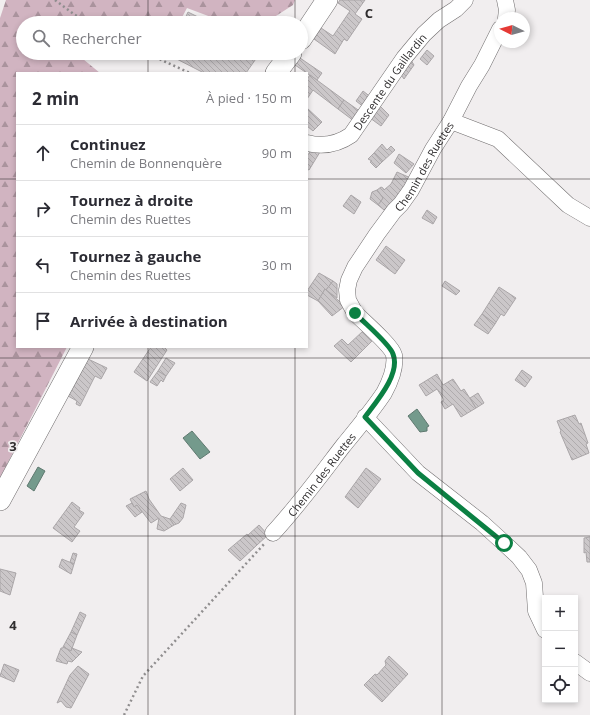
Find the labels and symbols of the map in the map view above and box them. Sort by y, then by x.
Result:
text: C [365,4,373,22]
north arrow [494,12,530,48]
street label: Descente du Gaillardin [349,30,429,133]
street label: Chemin des Ruettes [391,118,456,214]
route end [346,304,364,322]
street label: Chemin des Ruettes [284,429,359,519]
text: 3 [9,437,17,455]
route start [495,534,513,552]
text: 4 [9,616,17,634]

